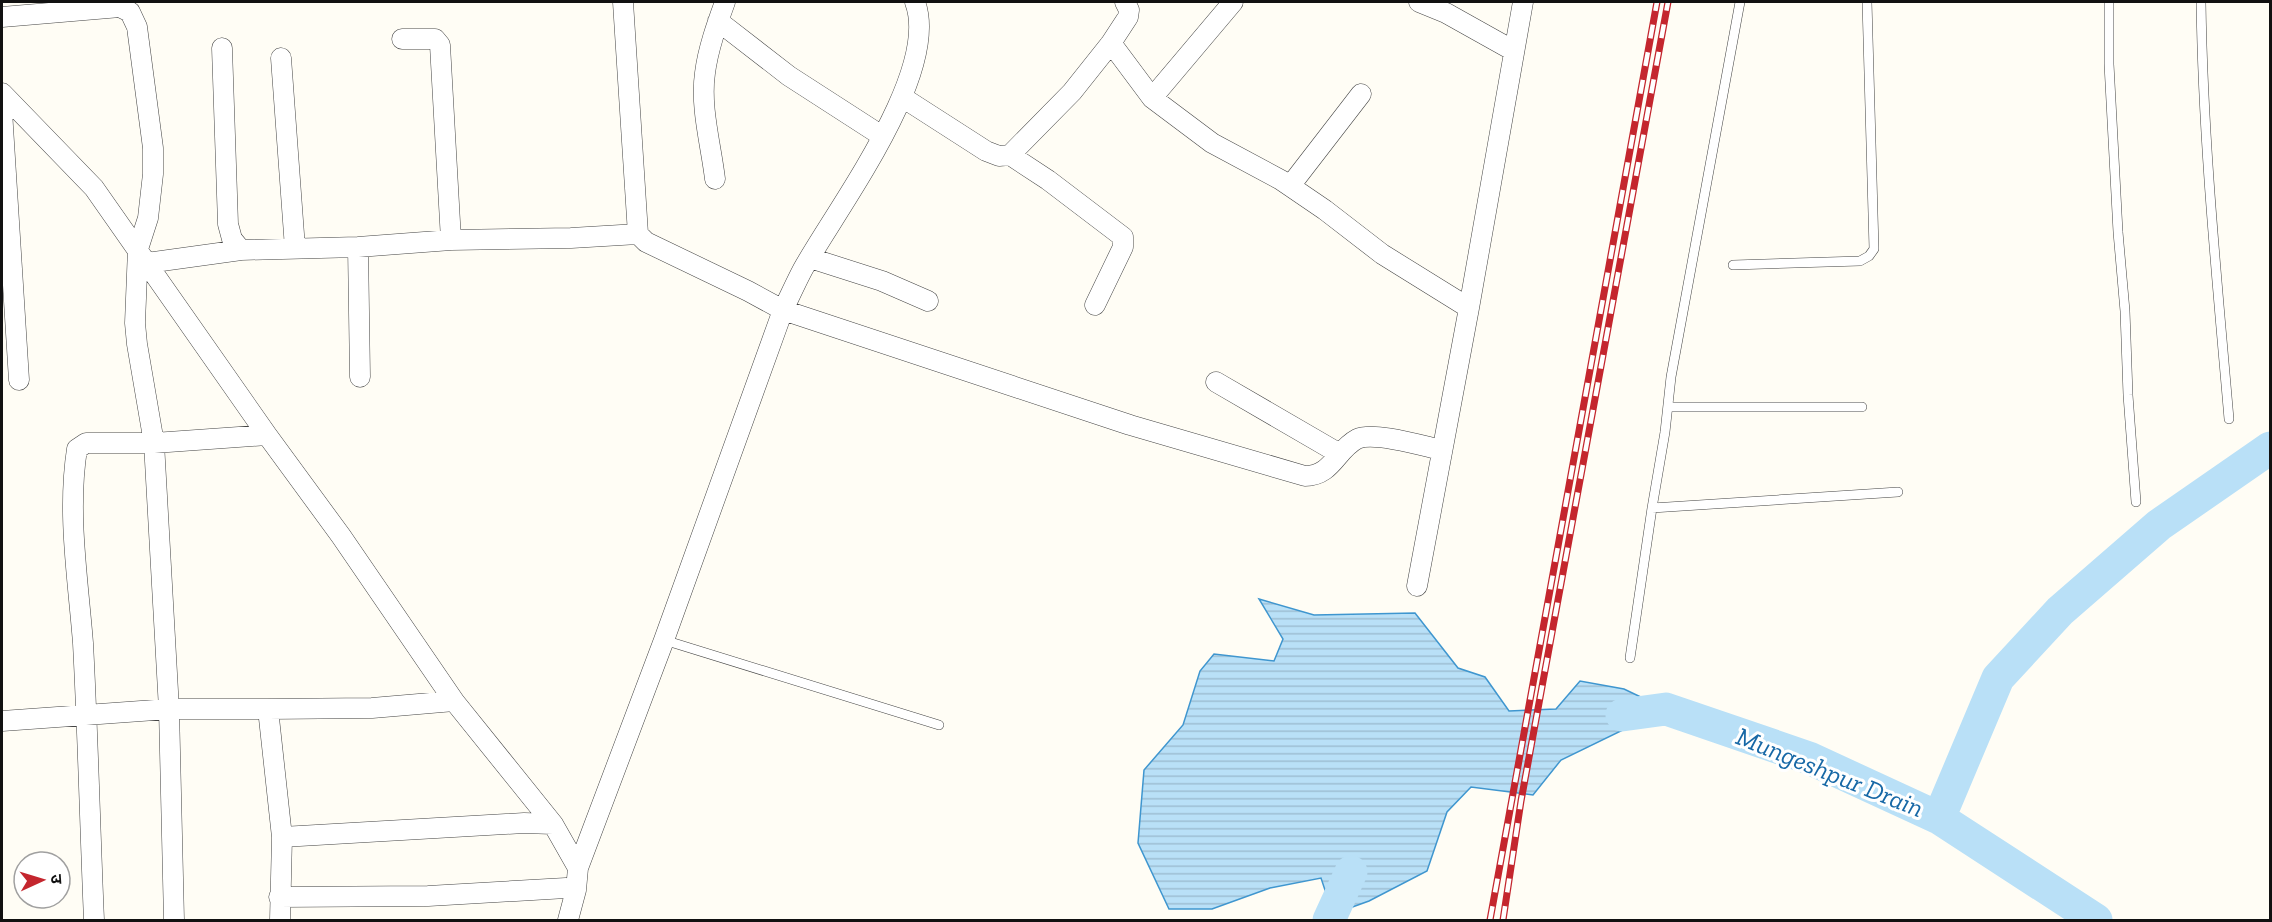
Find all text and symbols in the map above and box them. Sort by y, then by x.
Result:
water label: Mungeshpur Drain [1732,720,1928,824]
north arrow [12,850,72,910]
text: उ [47,874,66,885]

